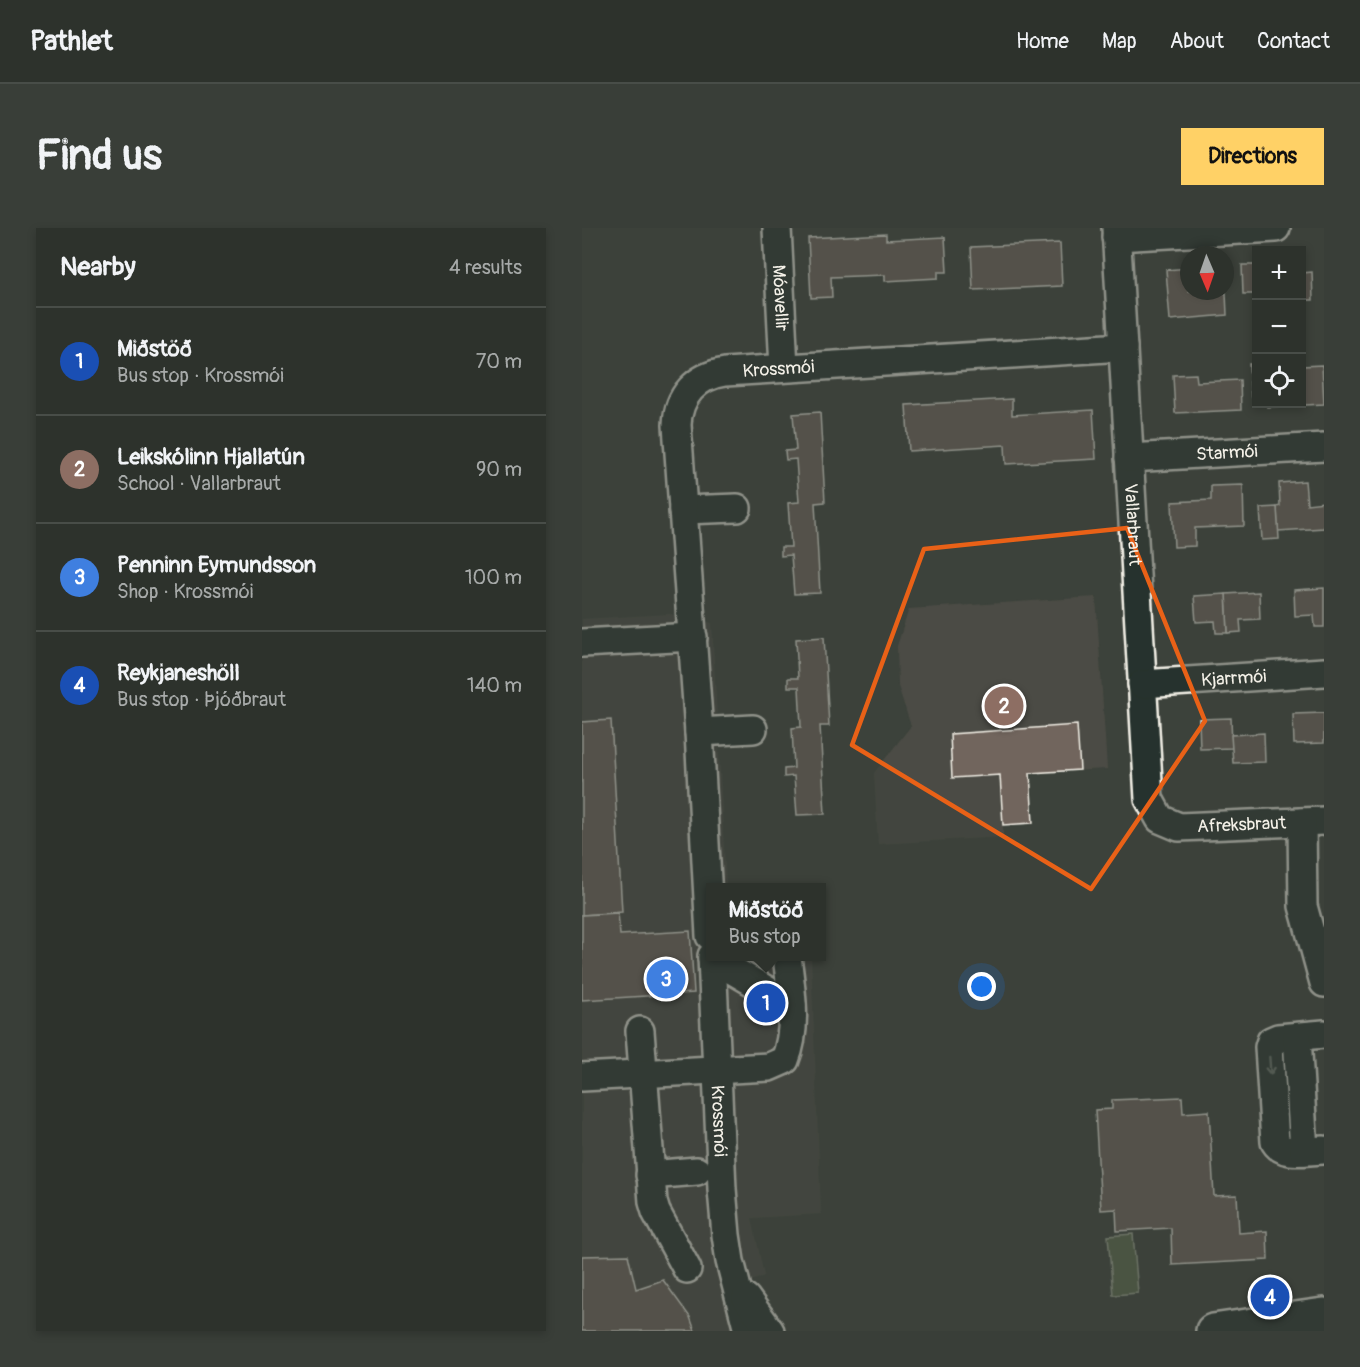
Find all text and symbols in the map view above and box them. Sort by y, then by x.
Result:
text: Pathlet [30,24,113,59]
text: Home [1016,28,1069,55]
text: Map [1102,28,1137,55]
text: About [1170,28,1224,55]
text: Contact [1257,28,1330,55]
button: Directions [1181,128,1324,185]
text: Find us [36,130,162,182]
north arrow [1180,246,1234,300]
map controls [1252,246,1306,408]
button: + [1252,246,1306,300]
text: Nearby [60,251,136,283]
text: 4 results [449,255,522,280]
street label: Móavellir [767,264,793,332]
button: − [1252,300,1306,354]
text: Miðstöð [117,335,192,363]
text: 1 [76,349,83,374]
text: 70 m [476,349,522,374]
button: locate [1252,354,1306,408]
street label: Krossmói [742,355,815,383]
text: Bus stop · Krossmói [117,363,284,388]
street label: Starmói [1195,440,1258,466]
text: Leikskólinn Hjallatún [117,443,305,471]
text: 2 [74,457,85,482]
text: 90 m [476,457,522,482]
text: School · Vallarbraut [117,471,281,496]
street label: Vallarbraut [1119,483,1147,567]
text: Penninn Eymundsson [117,551,316,579]
text: 3 [74,565,85,590]
text: 100 m [465,565,522,590]
text: Shop · Krossmói [117,579,253,604]
text: Reykjaneshöll [117,659,240,687]
street label: Kjarrmói [1200,665,1267,692]
text: 4 [74,673,85,698]
text: 140 m [467,673,522,698]
pin: 2 [984,684,1024,728]
text: Bus stop · Þjóðbraut [117,687,286,712]
street label: Afreksbraut [1197,812,1287,838]
popup [706,883,826,961]
text: Miðstöð [729,896,803,924]
text: Bus stop [729,924,801,949]
pin: 3 [646,956,686,1002]
your location [967,972,996,1001]
pin: 1 [746,980,786,1026]
one-way arrow [1265,1056,1276,1076]
street label: Krossmói [706,1085,732,1157]
pin: 4 [1250,1274,1290,1320]

